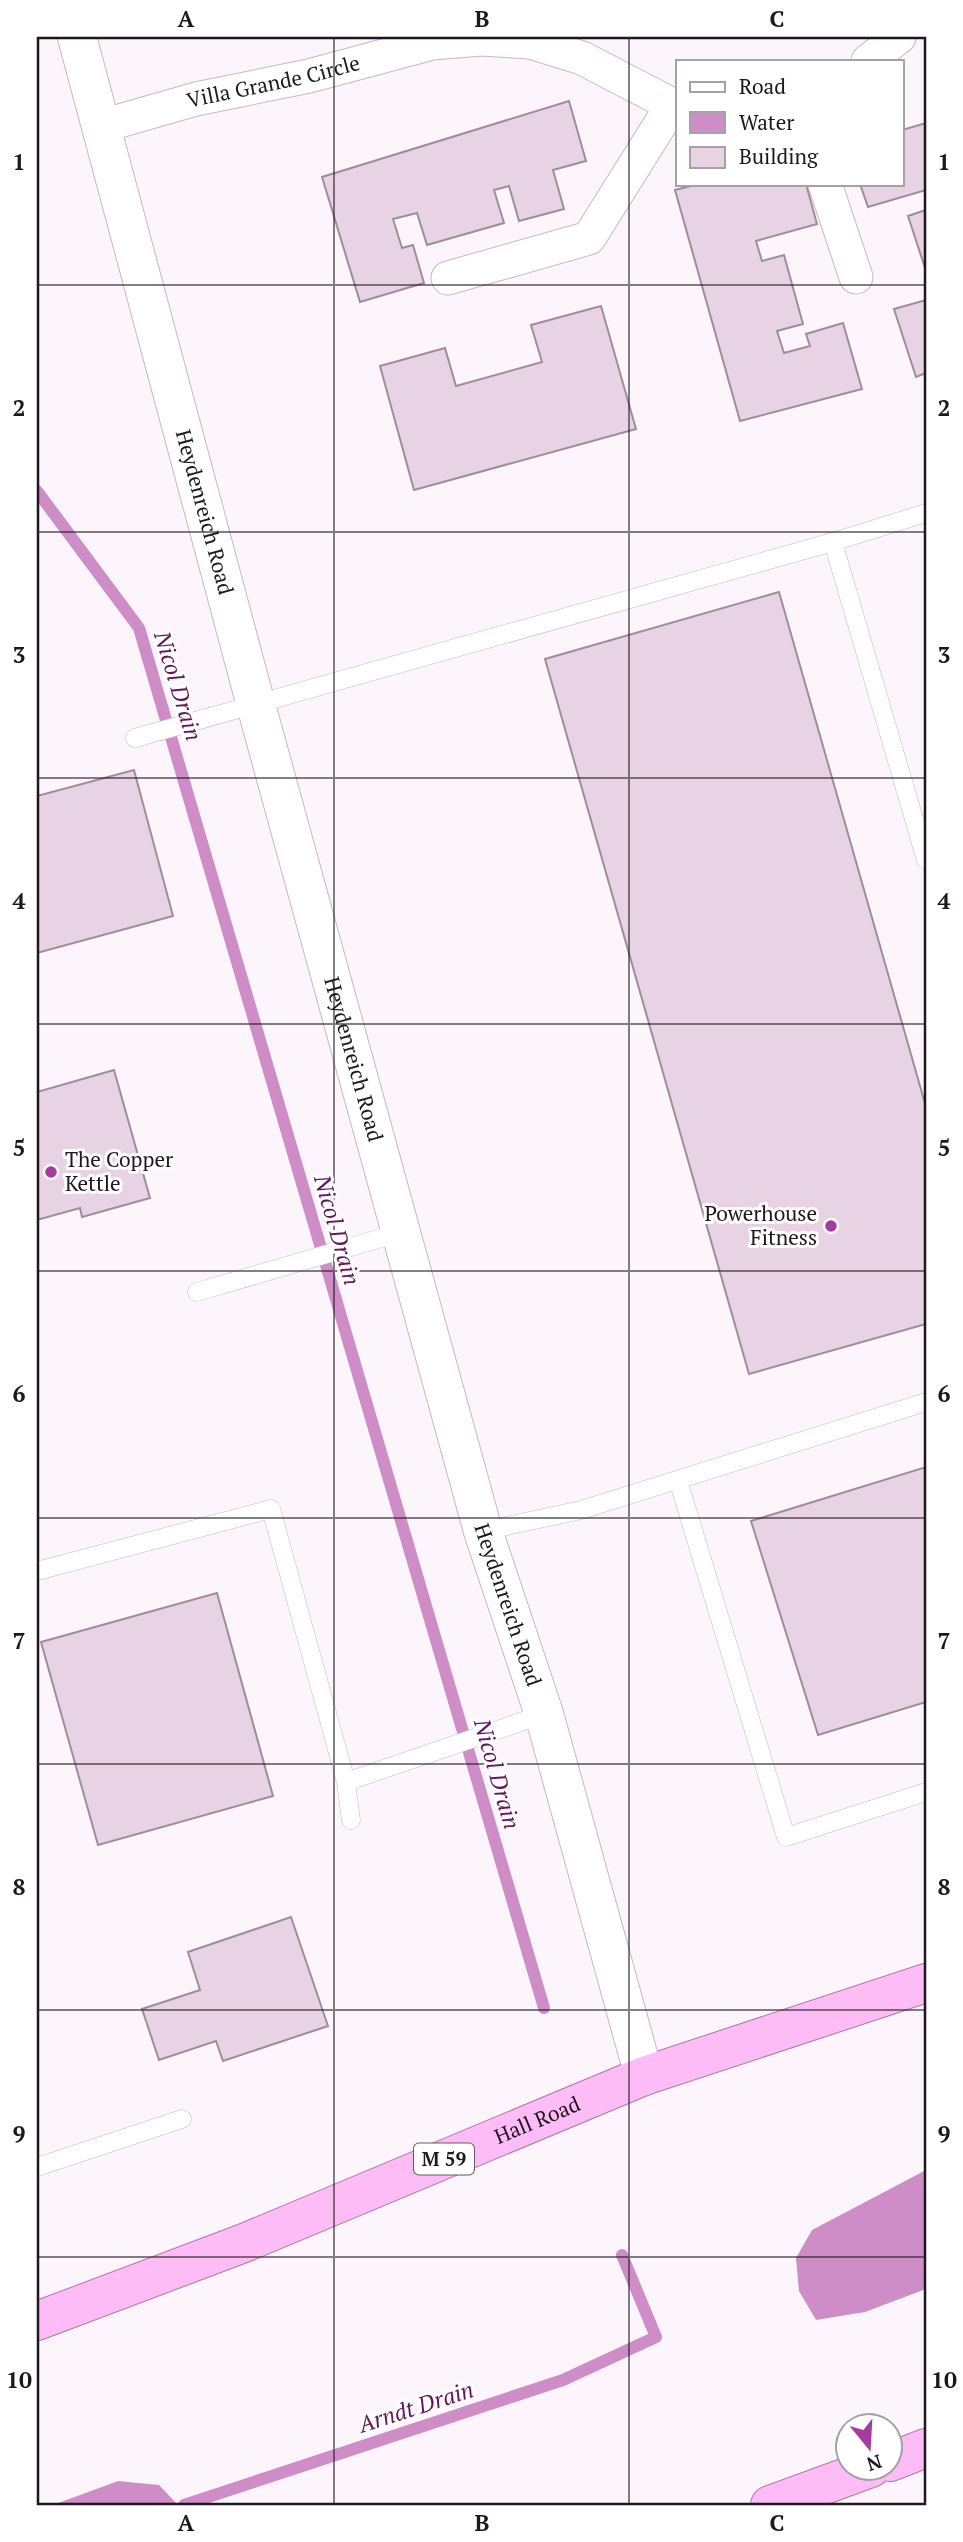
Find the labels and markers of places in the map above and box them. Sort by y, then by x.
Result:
place label: The Copper Kettle [65,1145,173,1197]
marker: The Copper Kettle [43,1164,59,1180]
place label: Powerhouse Fitness [704,1199,817,1251]
marker: Powerhouse Fitness [823,1218,839,1234]

